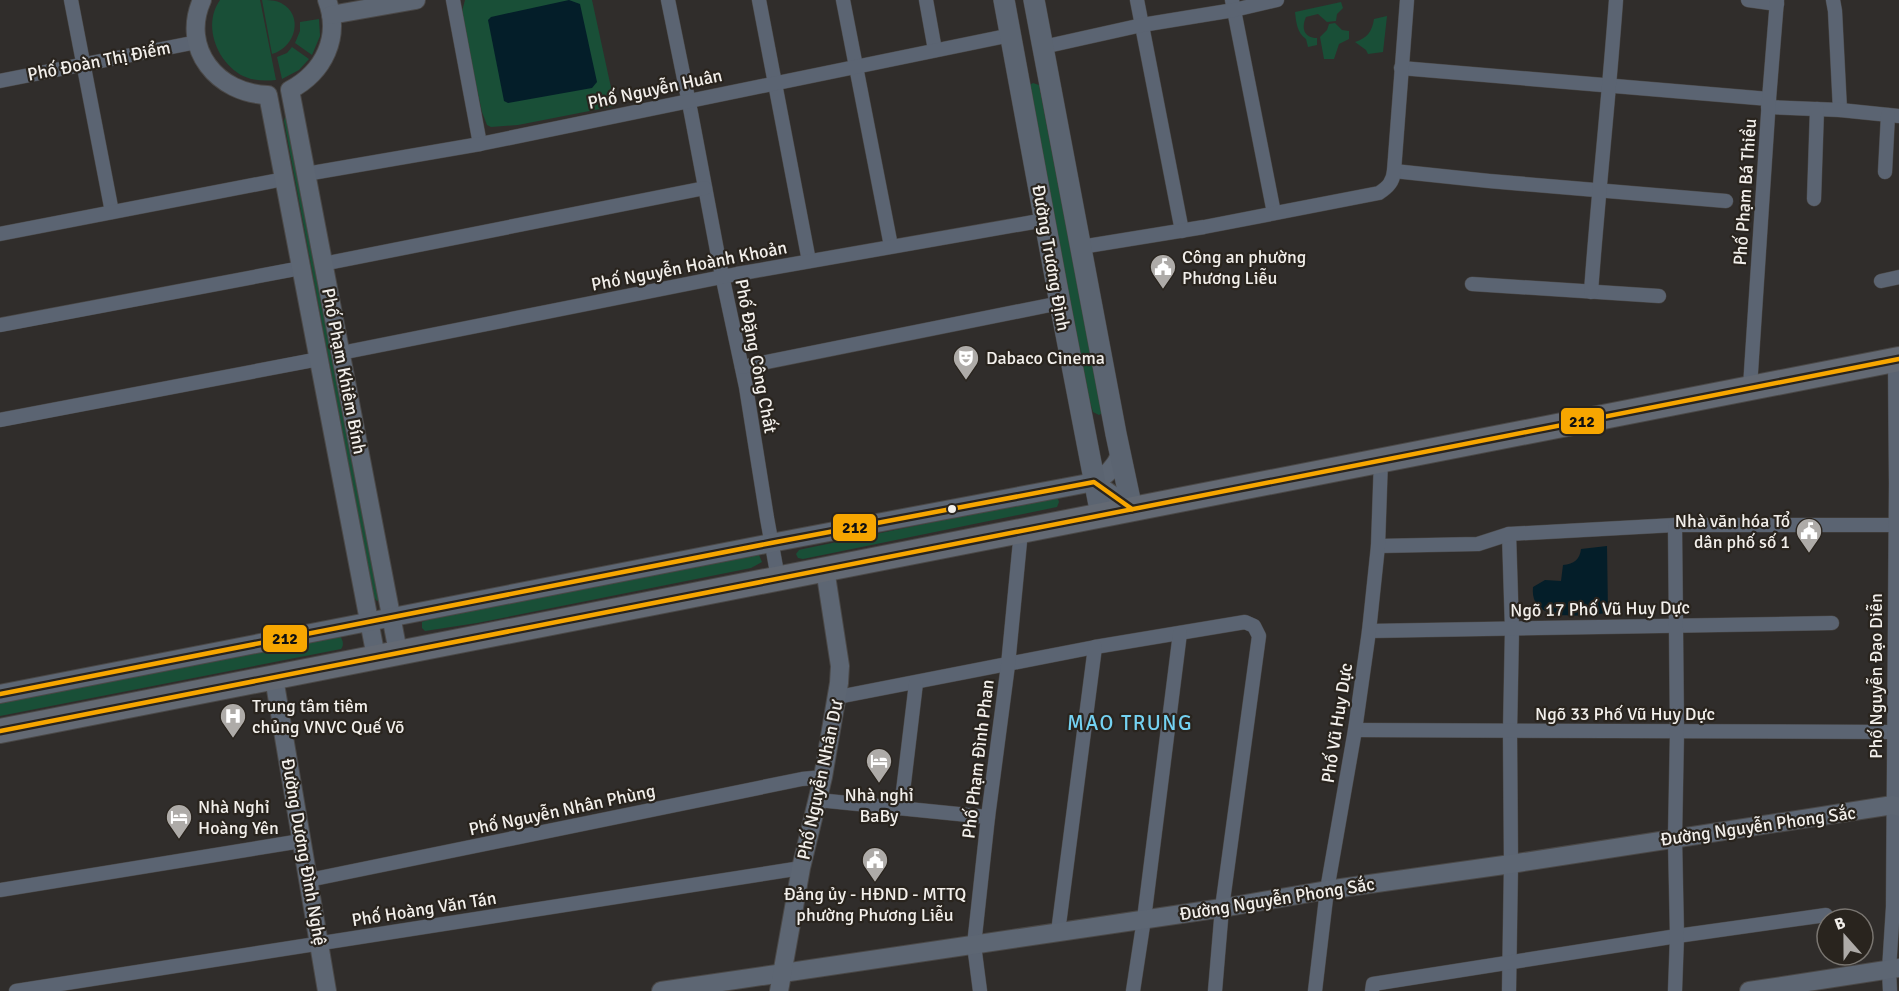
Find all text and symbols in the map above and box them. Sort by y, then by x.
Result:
street label: Phố Đoàn Thị Điểm [26,36,172,86]
street label: Phố Nguyễn Huân [586,64,724,114]
street label: Phố Phạm Bá Thiều [1729,118,1761,266]
street label: Đường Trương Định [1027,183,1075,333]
street label: Phố Nguyễn Hoành Khoản [589,236,789,296]
place label: Công an phường Phương Liễu [1182,246,1306,289]
public building icon: Công an phường Phương Liễu [1148,252,1178,290]
street label: Phố Đặng Công Chất [730,277,782,435]
street label: Phố Phạm Khiêm Bính [317,286,371,456]
theatre icon: Dabaco Cinema [951,343,981,381]
place label: Dabaco Cinema [986,347,1105,369]
line badge: 212 [1560,407,1605,435]
text: 212 [1569,412,1595,432]
unlabelled marker [946,503,958,515]
place label: Nhà văn hóa Tổ dân phố số 1 [1675,510,1790,553]
line badge: 212 [832,513,877,542]
public building icon: Nhà văn hóa Tổ dân phố số 1 [1794,516,1824,554]
text: 212 [842,518,868,538]
street label: Phố Nguyễn Đạo Diễn [1865,593,1887,759]
street label: Ngõ 17 Phố Vũ Huy Dực [1510,596,1690,622]
line badge: 212 [262,624,308,653]
text: 212 [272,629,298,649]
street label: Phố Vũ Huy Dực [1317,661,1357,785]
street label: Phố Phạm Đình Phan [957,678,999,840]
place label: Trung tâm tiêm chủng VNVC Quế Võ [252,695,404,738]
street label: Phố Nguyễn Nhân Dư [792,697,848,862]
hospital icon: Trung tâm tiêm chủng VNVC Quế Võ [218,701,248,739]
street label: Ngõ 33 Phố Vũ Huy Dực [1535,703,1715,725]
district label: MAO TRUNG [1067,710,1193,736]
hotel icon: Nhà nghỉ BaBy [864,746,894,784]
street label: Đường Dương Đình Nghệ [277,757,331,947]
street label: Phố Nguyễn Nhân Phùng [467,779,657,841]
place label: Nhà nghỉ BaBy [844,784,914,827]
place label: Nhà Nghỉ Hoàng Yên [198,796,279,839]
street label: Đường Nguyễn Phong Sắc [1659,801,1857,851]
hotel icon: Nhà Nghỉ Hoàng Yên [164,802,194,840]
public building icon: Đảng ủy - HĐND - MTTQ phường Phương Liễu [860,845,890,883]
street label: Đường Nguyễn Phong Sắc [1178,873,1376,925]
place label: Đảng ủy - HĐND - MTTQ phường Phương Liễu [784,883,966,926]
street label: Phố Hoàng Văn Tán [350,887,498,931]
north arrow [1815,907,1875,967]
text: B [1832,913,1848,935]

